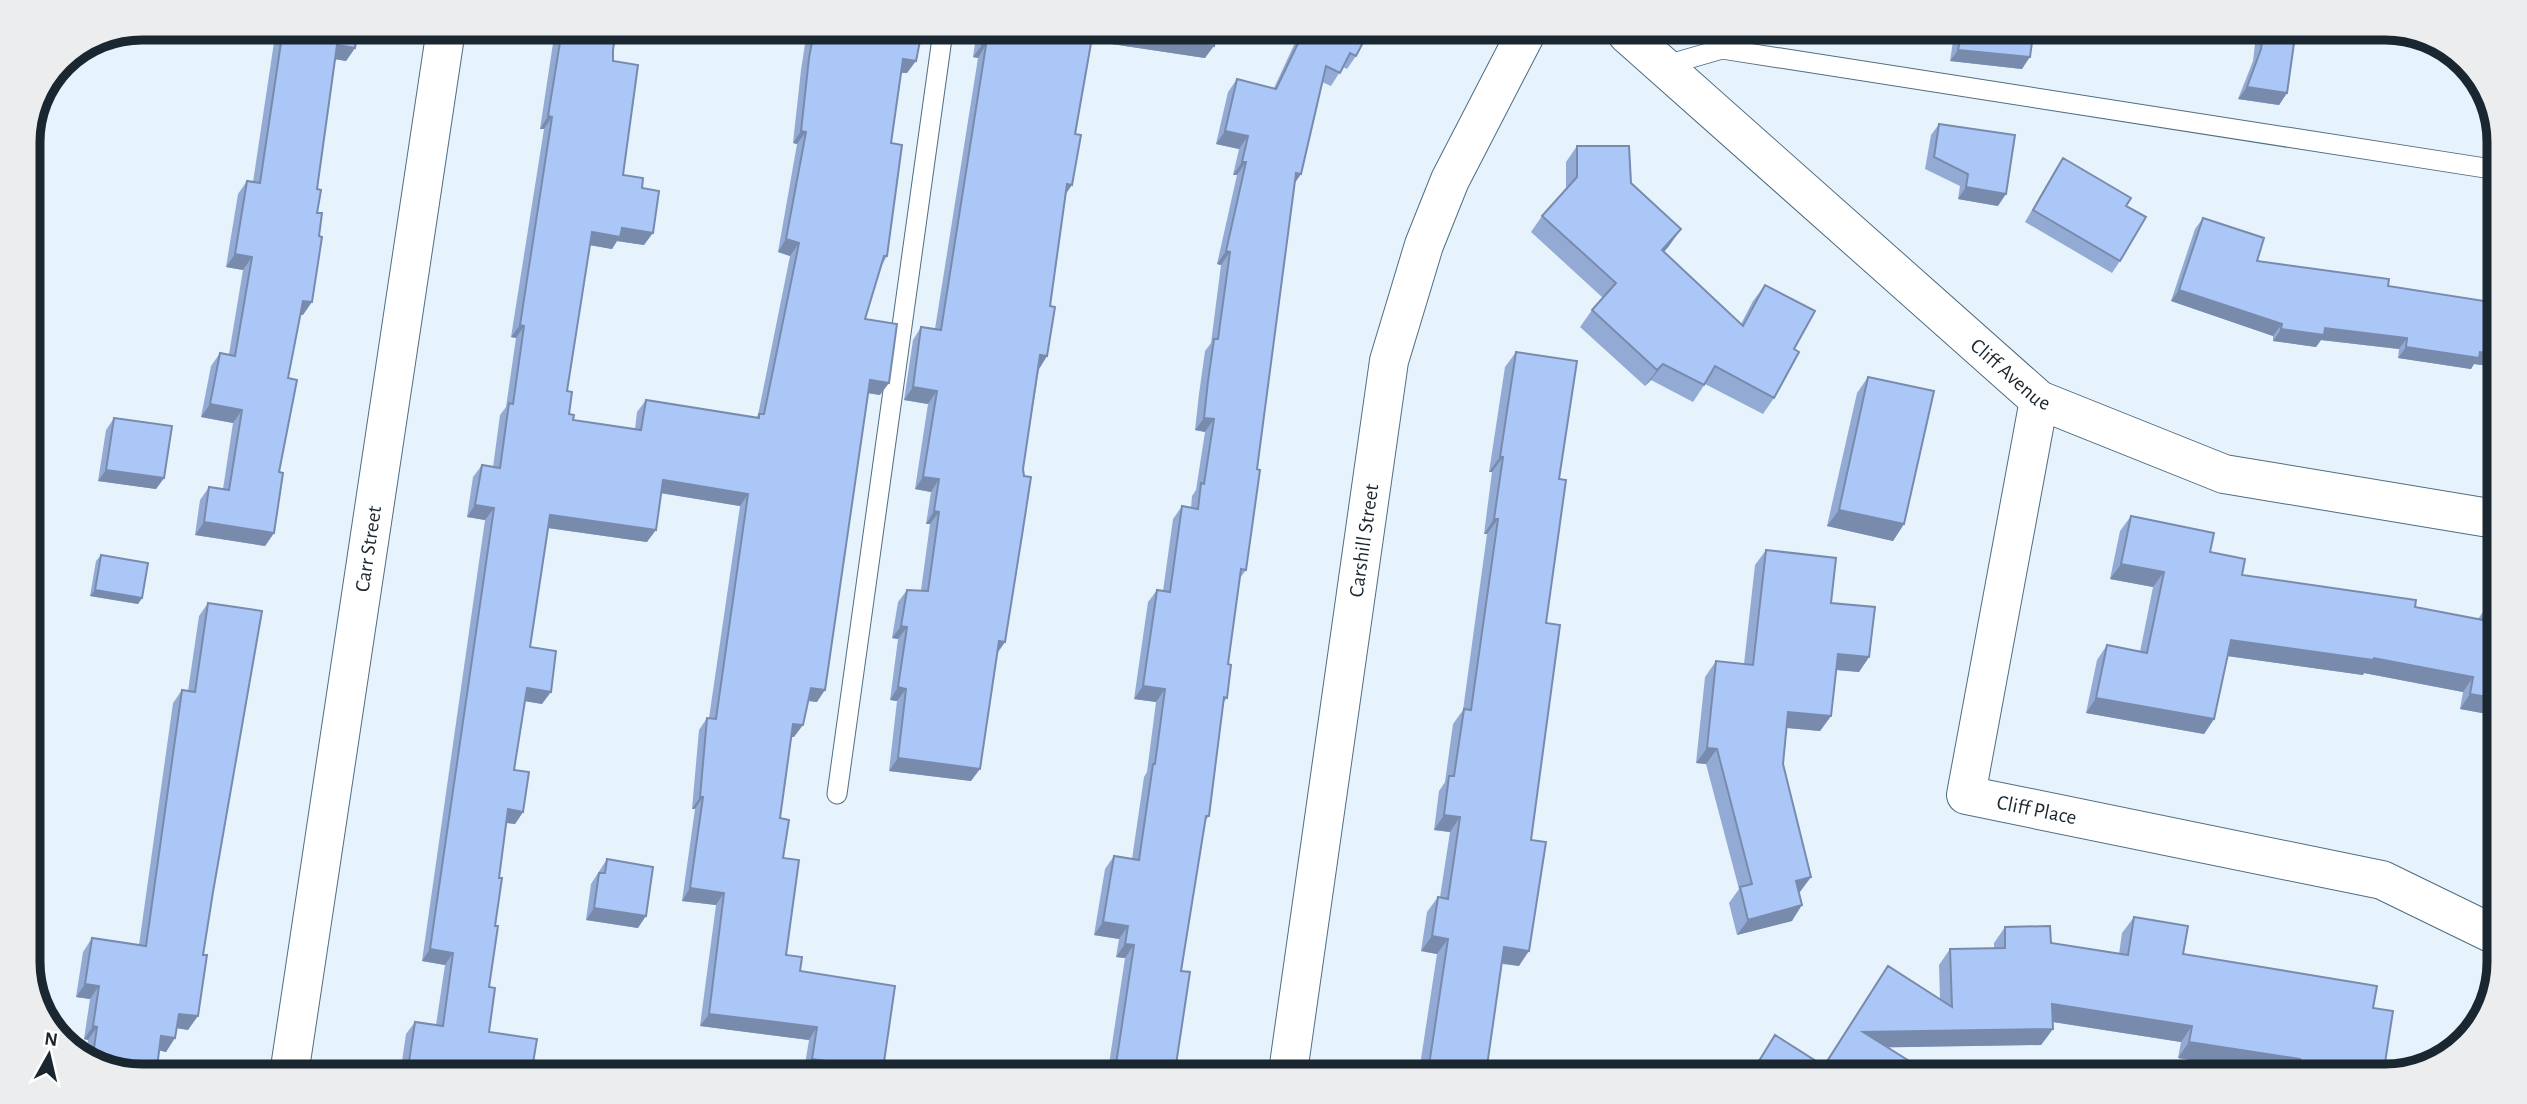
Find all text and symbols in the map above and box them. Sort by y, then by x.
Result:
street label: Cliff Avenue [1967,334,2053,414]
street label: Carshill Street [1345,482,1382,598]
street label: Carr Street [351,504,385,593]
street label: Cliff Place [1995,791,2079,828]
north arrow [14,1020,84,1090]
text: N [43,1029,59,1050]

